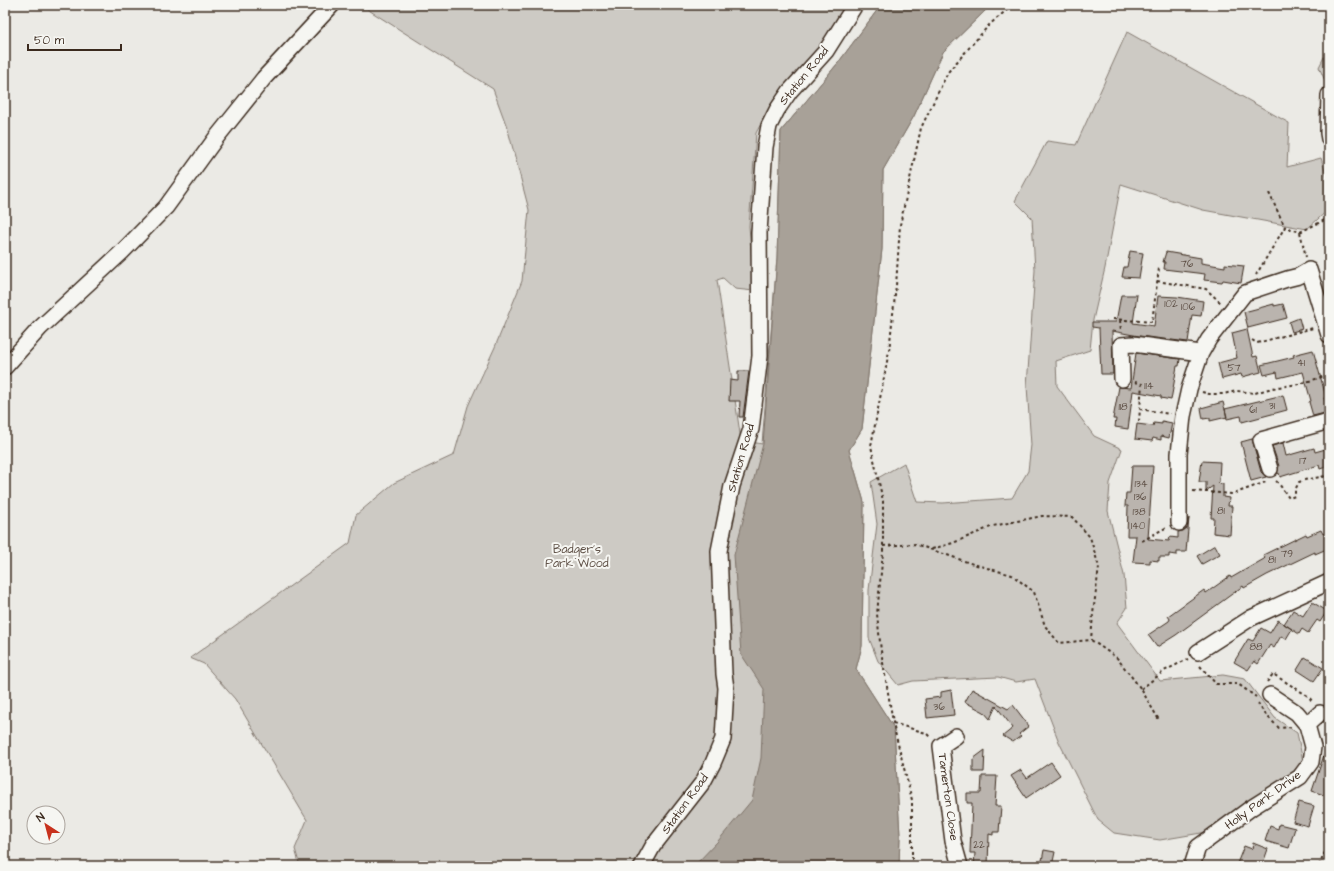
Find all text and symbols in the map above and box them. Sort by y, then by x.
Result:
scale bar [28,26,121,52]
text: 50 m [34,32,65,49]
street label: Station Road [775,43,833,109]
house number: 76 [1181,257,1194,271]
house number: 102 [1164,297,1178,311]
house number: 106 [1181,300,1196,314]
house number: 41 [1297,356,1306,370]
house number: 57 [1227,361,1241,375]
house number: 114 [1144,379,1154,393]
house number: 31 [1269,399,1276,413]
house number: 118 [1118,400,1128,414]
house number: 61 [1249,403,1257,417]
street label: Station Road [723,422,759,494]
house number: 17 [1299,454,1307,468]
house number: 134 [1134,477,1148,491]
house number: 136 [1134,490,1147,504]
house number: 81 [1217,504,1226,518]
house number: 138 [1133,505,1146,519]
house number: 140 [1131,519,1145,533]
park label: Badger's Park Wood [545,541,609,572]
house number: 79 [1281,547,1293,561]
house number: 81 [1268,553,1277,567]
house number: 88 [1250,640,1263,654]
house number: 36 [933,700,945,714]
street label: Tamerton Close [933,752,963,842]
street label: Holly Park Drive [1221,766,1306,834]
street label: Station Road [657,771,713,837]
north arrow [26,805,66,845]
text: N [33,809,48,825]
house number: 22 [973,838,985,852]

